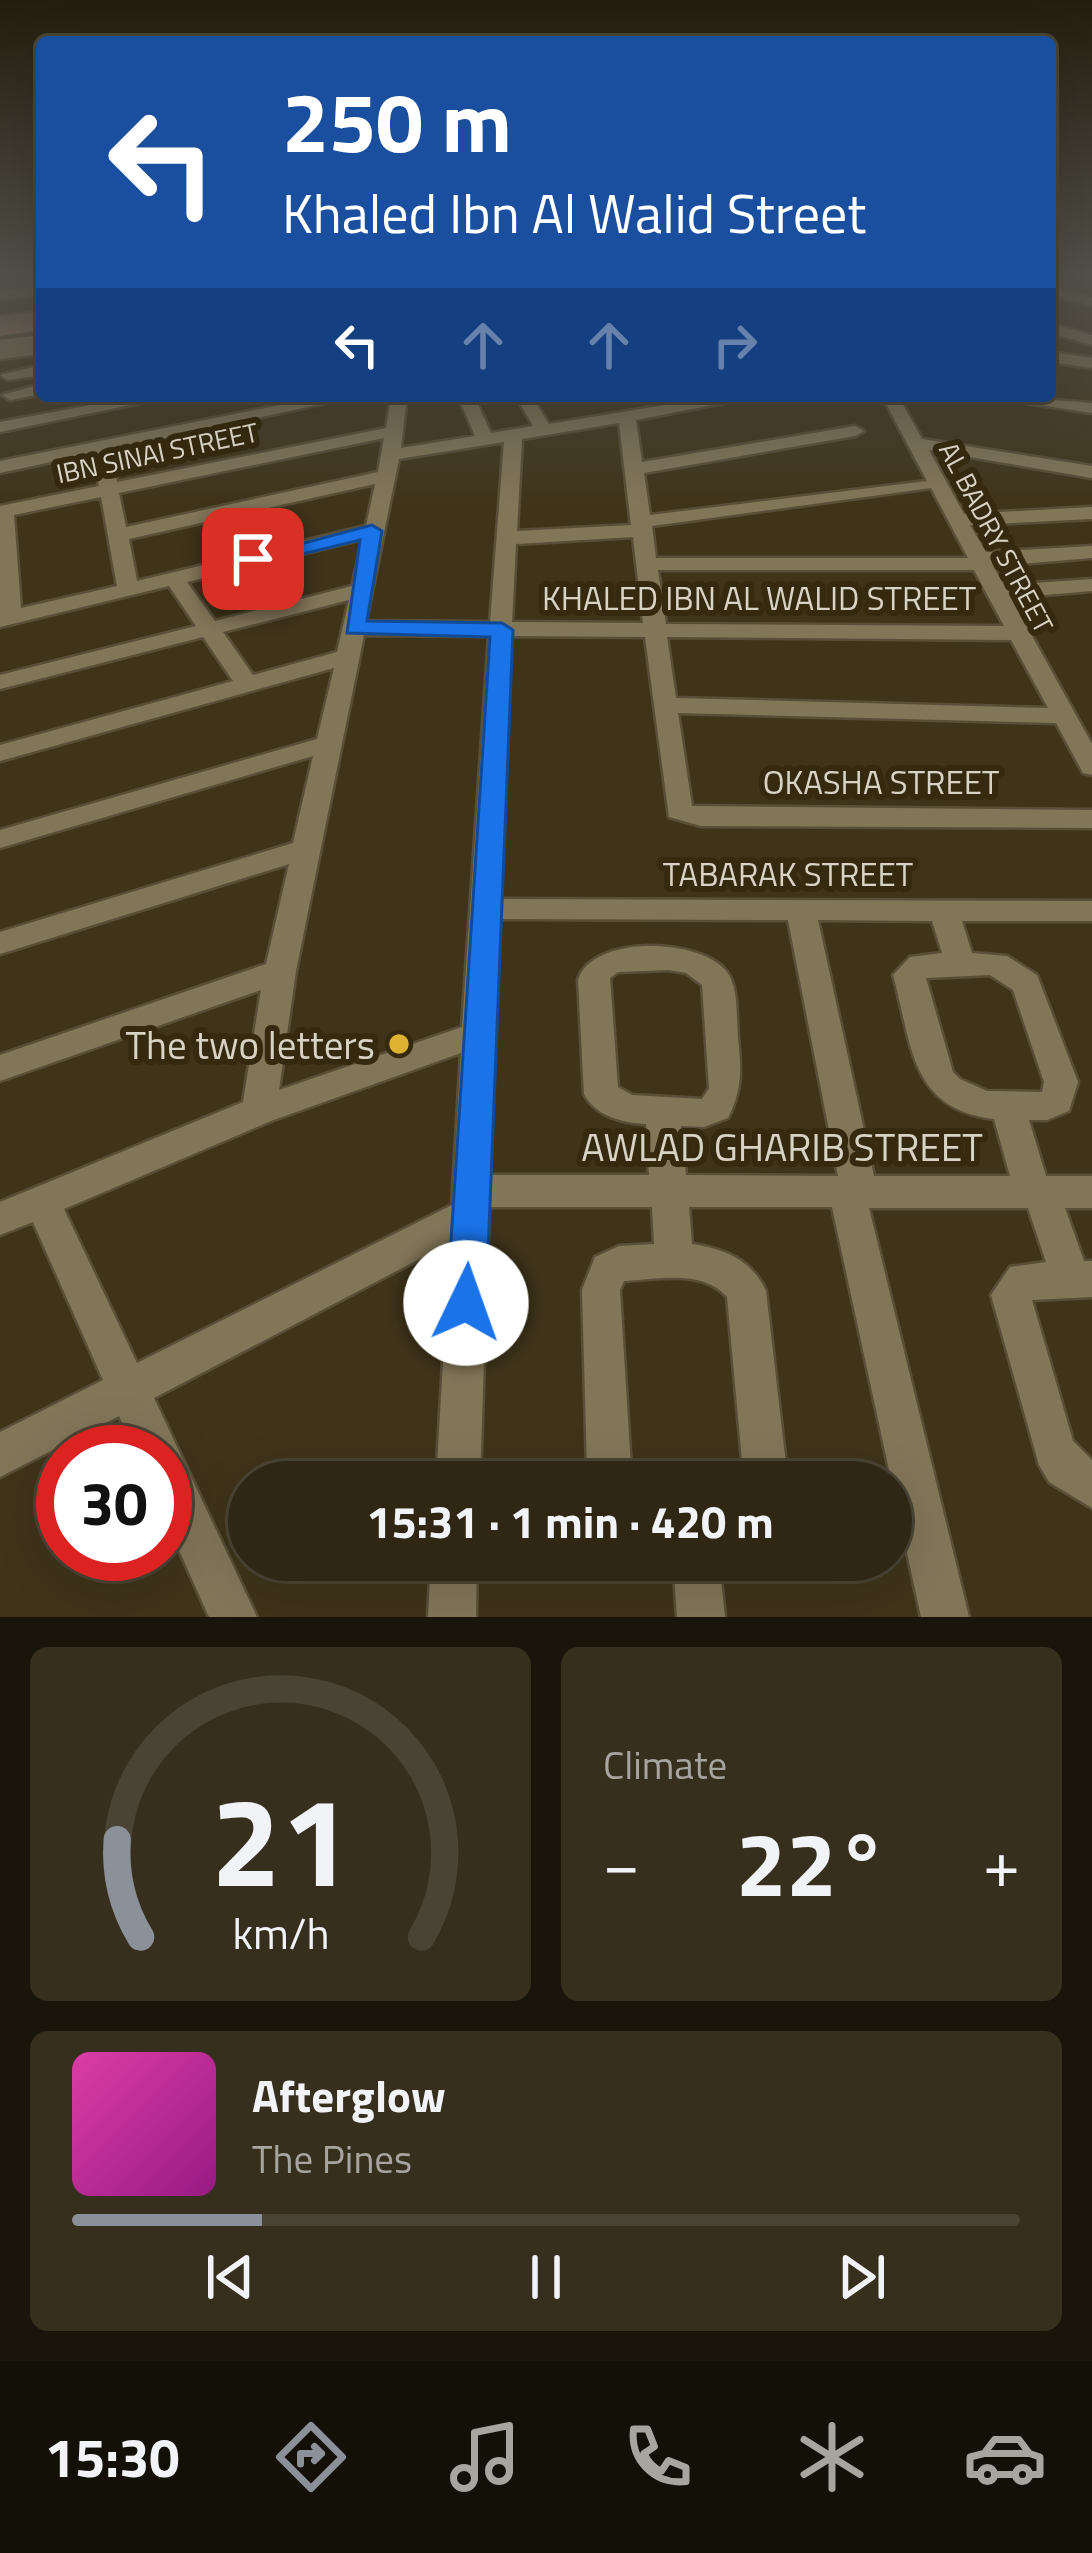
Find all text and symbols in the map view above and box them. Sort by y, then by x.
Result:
text: 250 m [282,57,512,185]
icon: left [84,84,240,240]
text: Khaled Ibn Al Walid Street [282,172,866,254]
icon: left [324,312,390,378]
icon: ahead [450,312,516,378]
icon: ahead [576,312,642,378]
icon: right [702,312,768,378]
street label: IBN SINAI STREET [52,411,262,493]
street label: AL BADRY STREET [929,434,1065,640]
pin [202,508,304,610]
icon: arrive [220,526,286,592]
street label: KHALED IBN AL WALID STREET [542,573,976,623]
street label: OKASHA STREET [763,757,999,807]
street label: TABARAK STREET [663,849,913,899]
place label: The two letters [126,1015,375,1074]
marker: The two letters [386,1031,412,1057]
street label: AWLAD GHARIB STREET [581,1117,983,1176]
position arrow [403,1240,529,1366]
speed limit sign: 30 [36,1425,192,1581]
text: 15:31 · 1 min · 420 m [366,1487,774,1555]
text: Climate [603,1735,727,1794]
text: 21 [211,1745,350,1934]
text: 22° [736,1794,887,1931]
text: − [603,1812,640,1913]
text: + [983,1812,1020,1913]
text: km/h [232,1900,329,1966]
text: Afterglow [252,2061,446,2129]
text: The Pines [252,2129,412,2188]
icon: previous [197,2244,263,2310]
icon: pause [513,2244,579,2310]
icon: next [829,2244,895,2310]
icon: directions [269,2415,353,2499]
icon: music [443,2415,527,2499]
icon: phone [616,2415,700,2499]
icon: climate [790,2415,874,2499]
icon: car [963,2415,1047,2499]
text: 15:30 [45,2416,180,2498]

